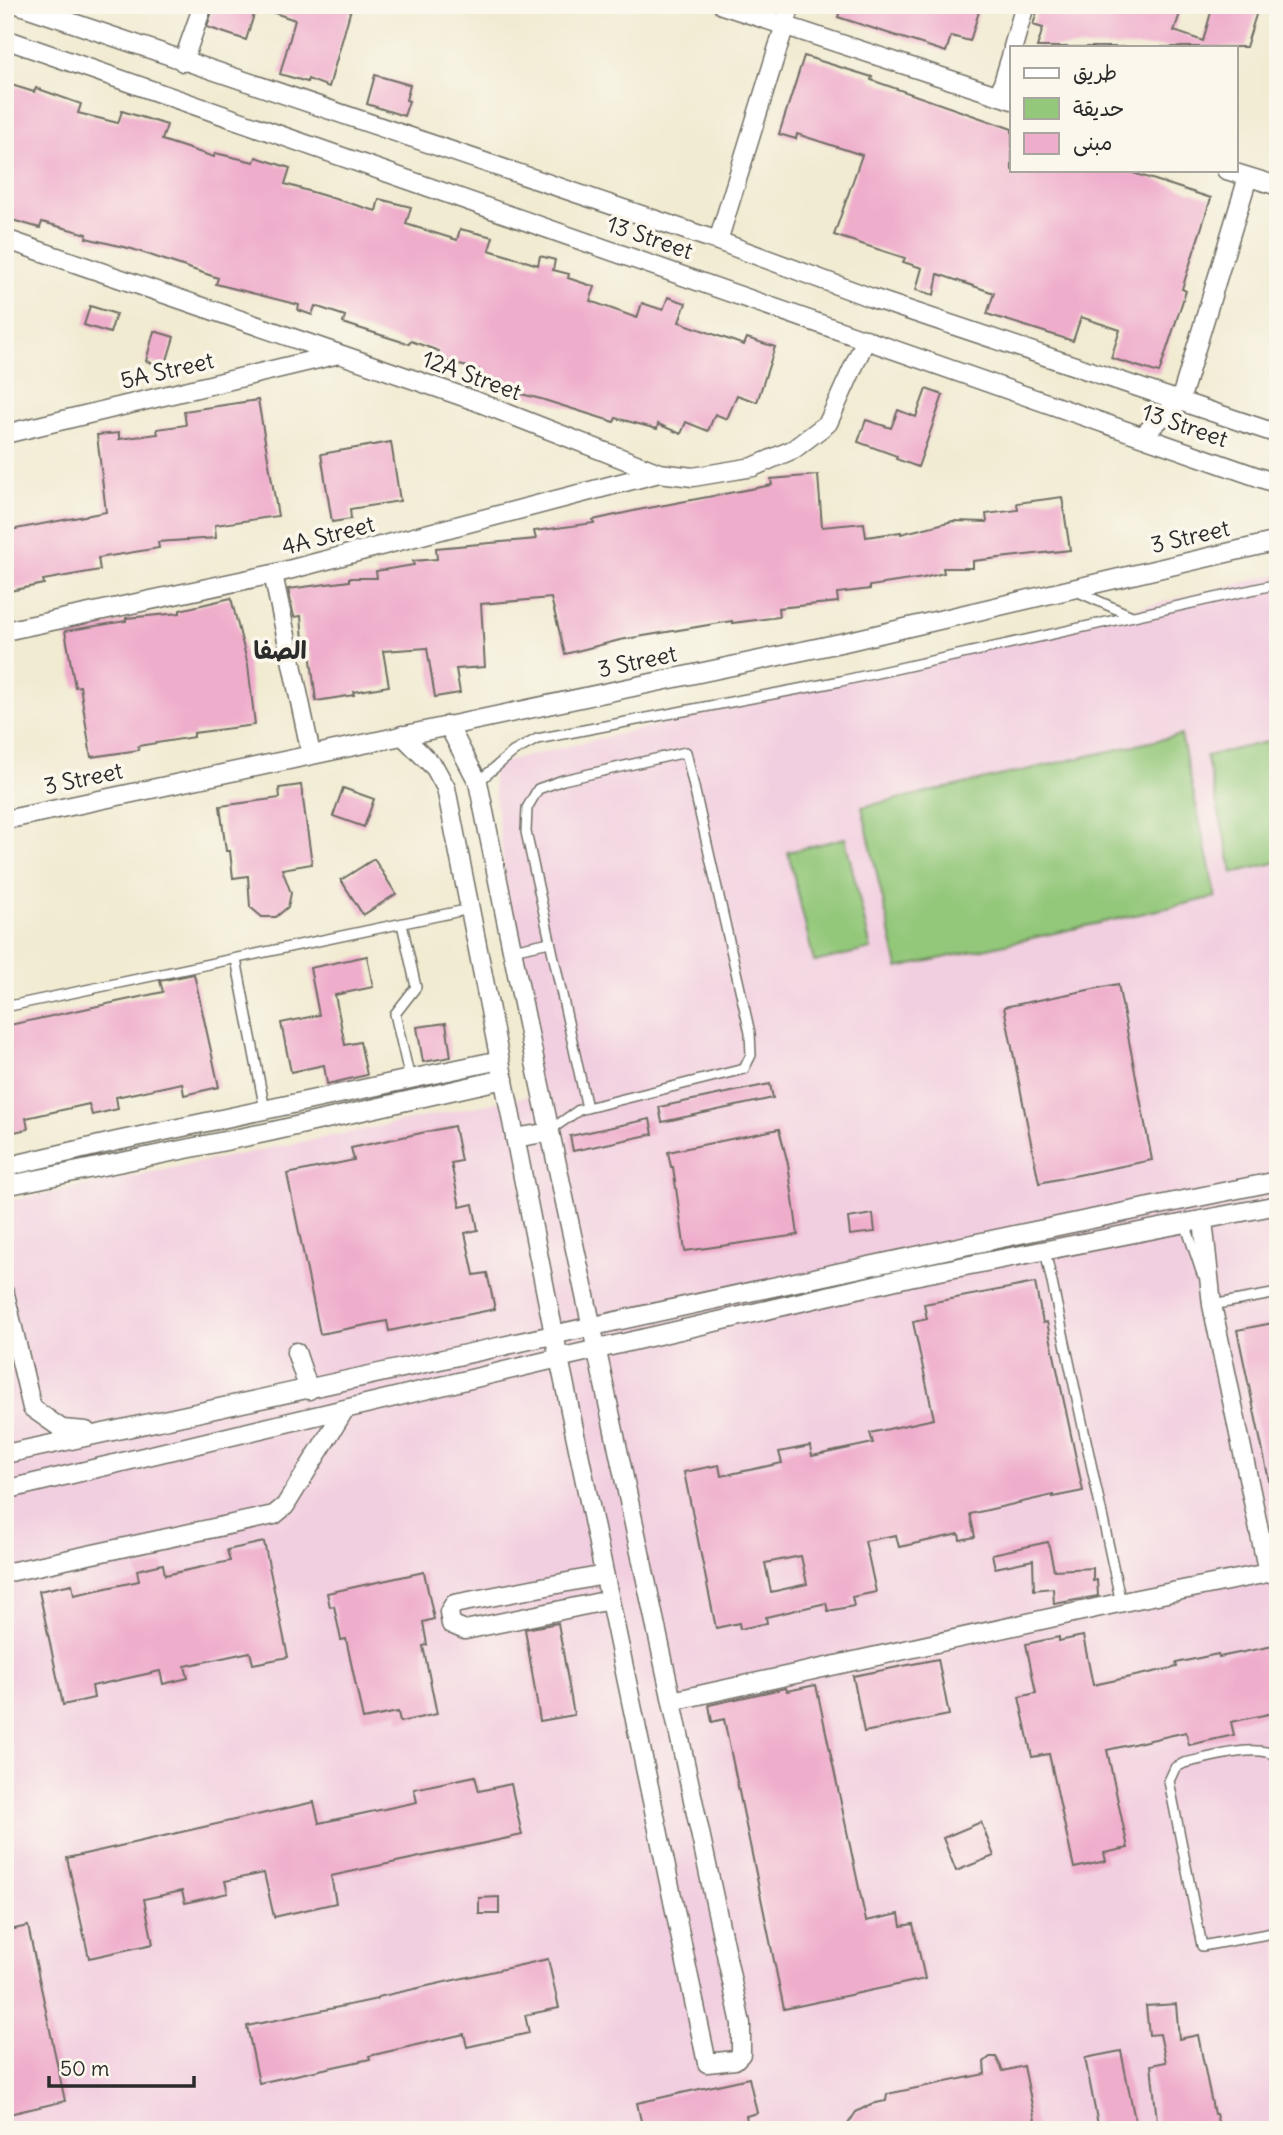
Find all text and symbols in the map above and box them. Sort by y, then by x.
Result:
legend [1010,46,1238,172]
text: طريق [1073,59,1117,86]
text: حديقة [1073,95,1124,122]
text: مبنى [1073,129,1112,157]
street label: 13 Street [603,209,697,265]
street label: 12A Street [418,344,526,406]
street label: 5A Street [118,345,217,395]
street label: 13 Street [1138,397,1232,453]
street label: 4A Street [278,509,378,561]
street label: 3 Street [1148,513,1232,559]
district label: الصفا [253,635,307,665]
street label: 3 Street [595,638,679,683]
street label: 3 Street [41,755,125,800]
scale bar [49,2044,194,2088]
text: 50 m [60,2055,109,2082]

